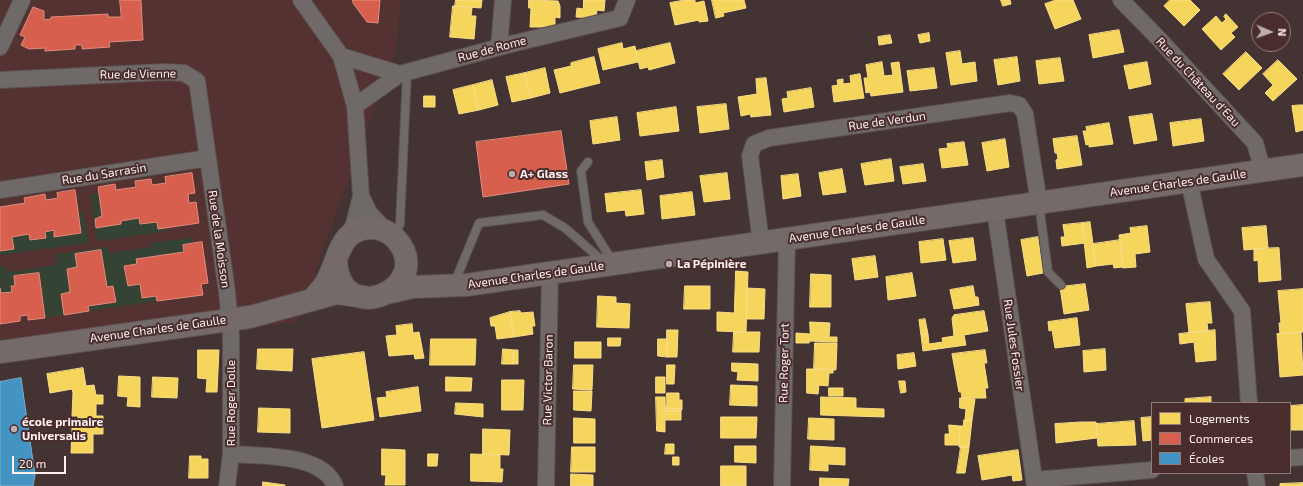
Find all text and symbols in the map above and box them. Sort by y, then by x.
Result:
north arrow [1251,12,1291,52]
text: N [1276,28,1289,37]
street label: Rue de Rome [456,33,528,65]
street label: Rue du Château d'Eau [1153,34,1243,130]
street label: Rue de Vienne [100,66,176,82]
street label: Rue de Verdun [847,108,927,134]
street label: Rue du Sarrasin [61,160,147,188]
street label: Avenue Charles de Gaulle [1109,166,1247,200]
place label: A+ Glass [520,167,568,181]
marker: A+ Glass [507,169,517,179]
street label: Rue de la Moisson [205,189,233,289]
street label: Avenue Charles de Gaulle [788,212,926,246]
place label: La Pépinière [677,257,747,271]
street label: Avenue Charles de Gaulle [467,258,605,292]
marker: La Pépinière [664,259,674,269]
street label: Rue Jules Fossier [1000,298,1028,392]
street label: Avenue Charles de Gaulle [89,312,227,346]
street label: Rue Roger Tort [776,323,792,403]
street label: Rue Victor Baron [540,334,556,426]
street label: Rue Roger Dolle [224,360,238,446]
legend [1151,402,1291,474]
text: Logements [1189,411,1250,425]
place label: école primaire Universalis [22,415,103,443]
marker: école primaire Universalis [9,424,19,434]
text: Commerces [1189,431,1253,445]
scale bar [14,448,68,474]
text: Écoles [1189,451,1224,465]
text: 20 m [19,456,46,470]

